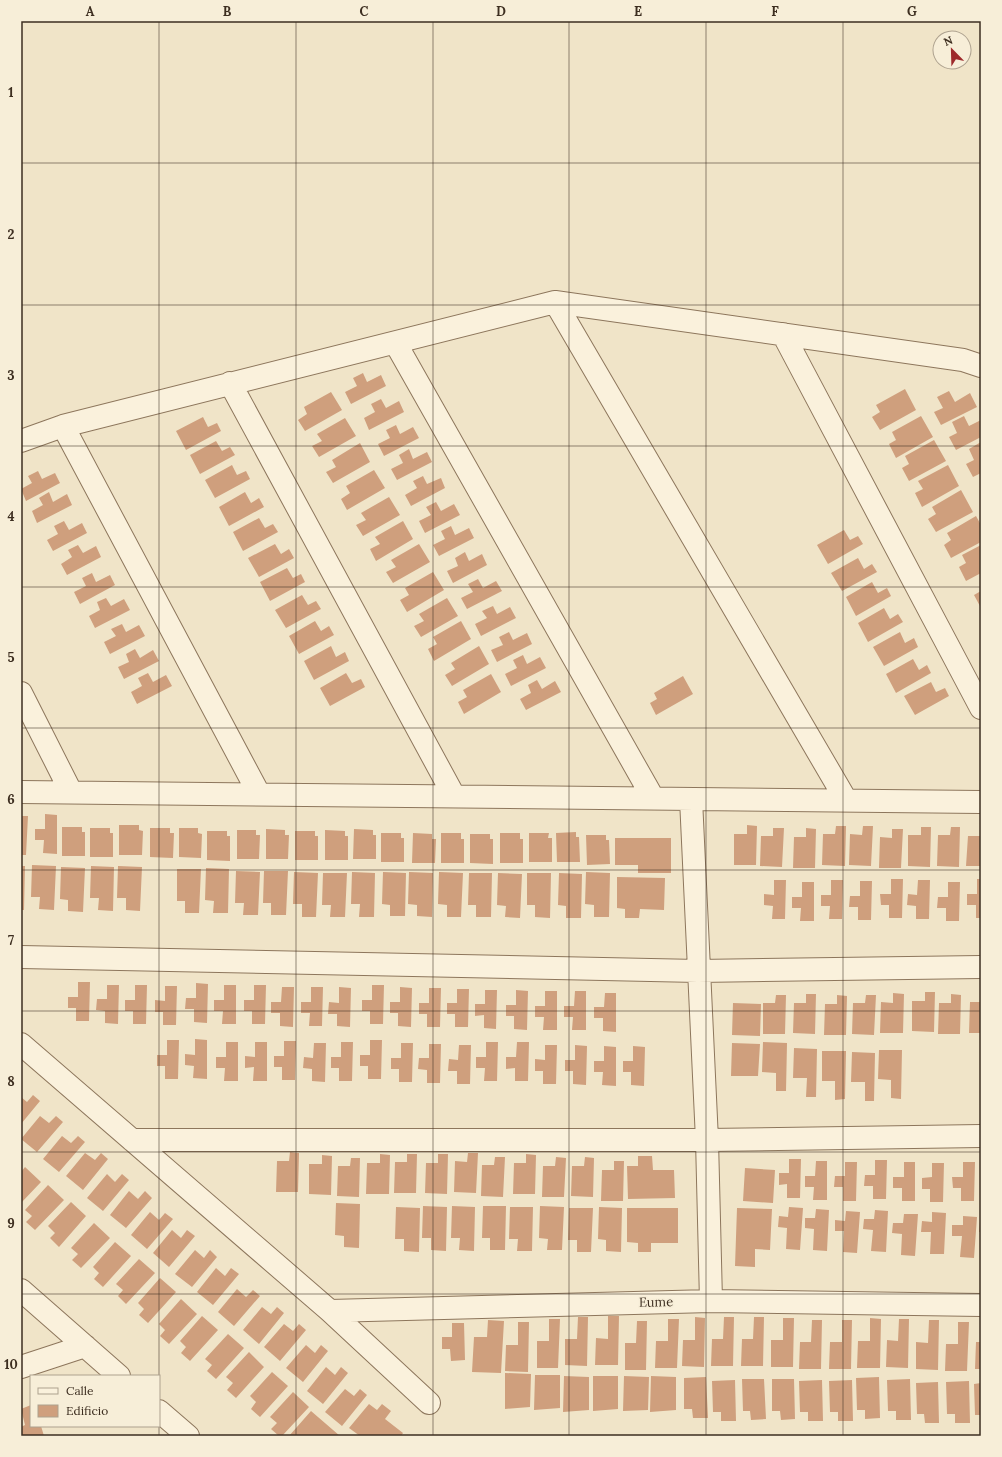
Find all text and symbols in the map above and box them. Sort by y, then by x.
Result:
text: A [86,3,95,20]
text: B [223,3,232,20]
text: C [360,3,369,20]
text: D [496,3,506,20]
text: E [634,3,642,20]
text: F [771,3,779,20]
text: G [907,3,917,20]
north arrow [932,30,972,70]
text: N [941,32,955,49]
text: 1 [8,84,14,101]
text: 2 [8,226,15,243]
text: 3 [7,367,15,384]
text: 4 [7,508,15,525]
text: 5 [7,649,15,666]
text: 6 [7,791,15,808]
text: 7 [8,932,14,949]
text: 8 [7,1073,15,1090]
text: 9 [7,1215,15,1232]
street label: Eume [639,1293,673,1311]
text: 10 [4,1356,18,1373]
legend [30,1375,160,1427]
text: Calle [66,1383,94,1398]
text: Edificio [66,1403,108,1418]

